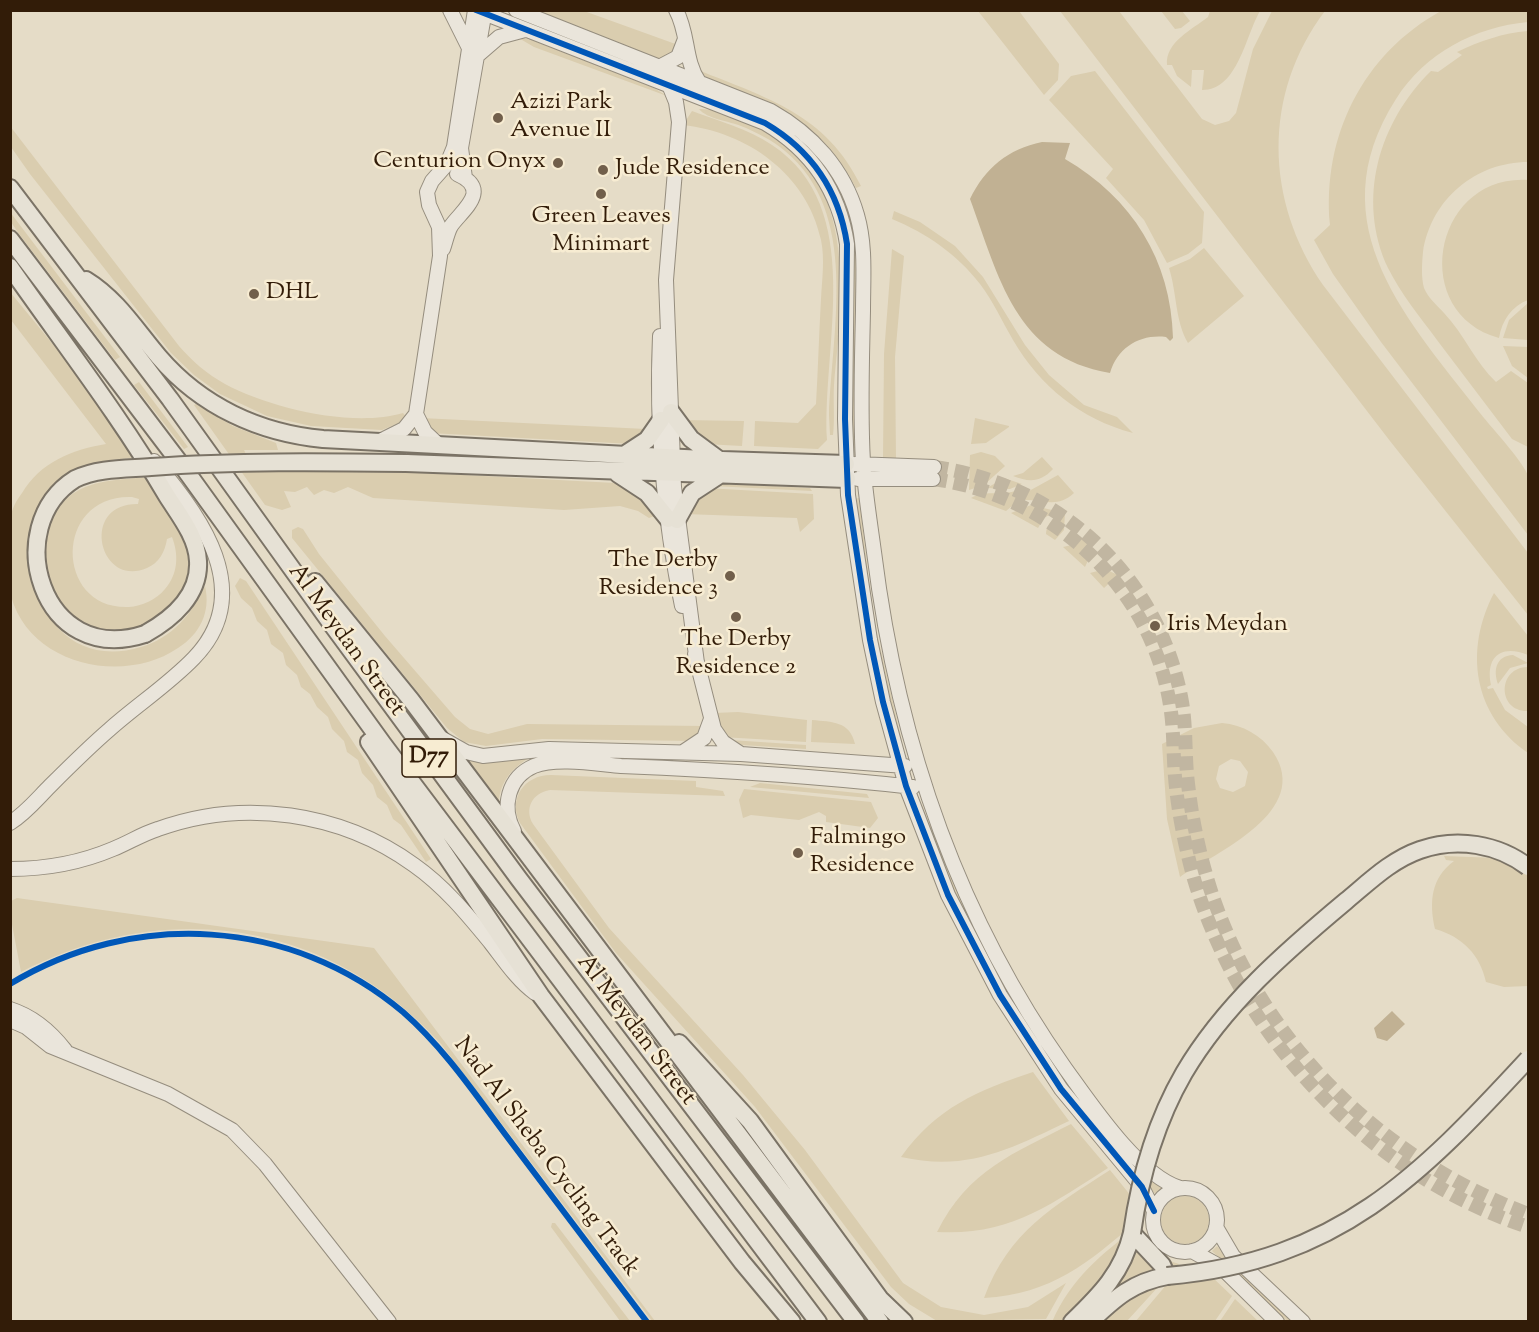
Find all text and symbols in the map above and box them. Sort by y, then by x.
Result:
place label: Azizi Park Avenue II [510,90,612,146]
marker: Azizi Park Avenue II [491,111,505,125]
place label: Centurion Onyx [373,149,546,177]
marker: Centurion Onyx [551,156,565,170]
place label: Jude Residence [615,156,770,184]
marker: Jude Residence [596,163,610,177]
marker: Green Leaves Minimart [594,187,608,201]
place label: Green Leaves Minimart [531,204,671,260]
place label: DHL [266,280,318,308]
marker: DHL [247,287,261,301]
place label: The Derby Residence 3 [599,548,718,604]
street label: Al Meydan Street [280,559,410,723]
marker: The Derby Residence 3 [723,569,737,583]
marker: The Derby Residence 2 [729,610,743,624]
place label: Iris Meydan [1167,612,1288,640]
marker: Iris Meydan [1148,619,1162,633]
place label: The Derby Residence 2 [676,627,796,683]
road number: D77 [402,739,456,777]
place label: Falmingo Residence [810,825,914,881]
marker: Falmingo Residence [791,846,805,860]
street label: Al Meydan Street [569,950,701,1112]
street label: Nad Al Sheba Cycling Track [446,1033,644,1283]

